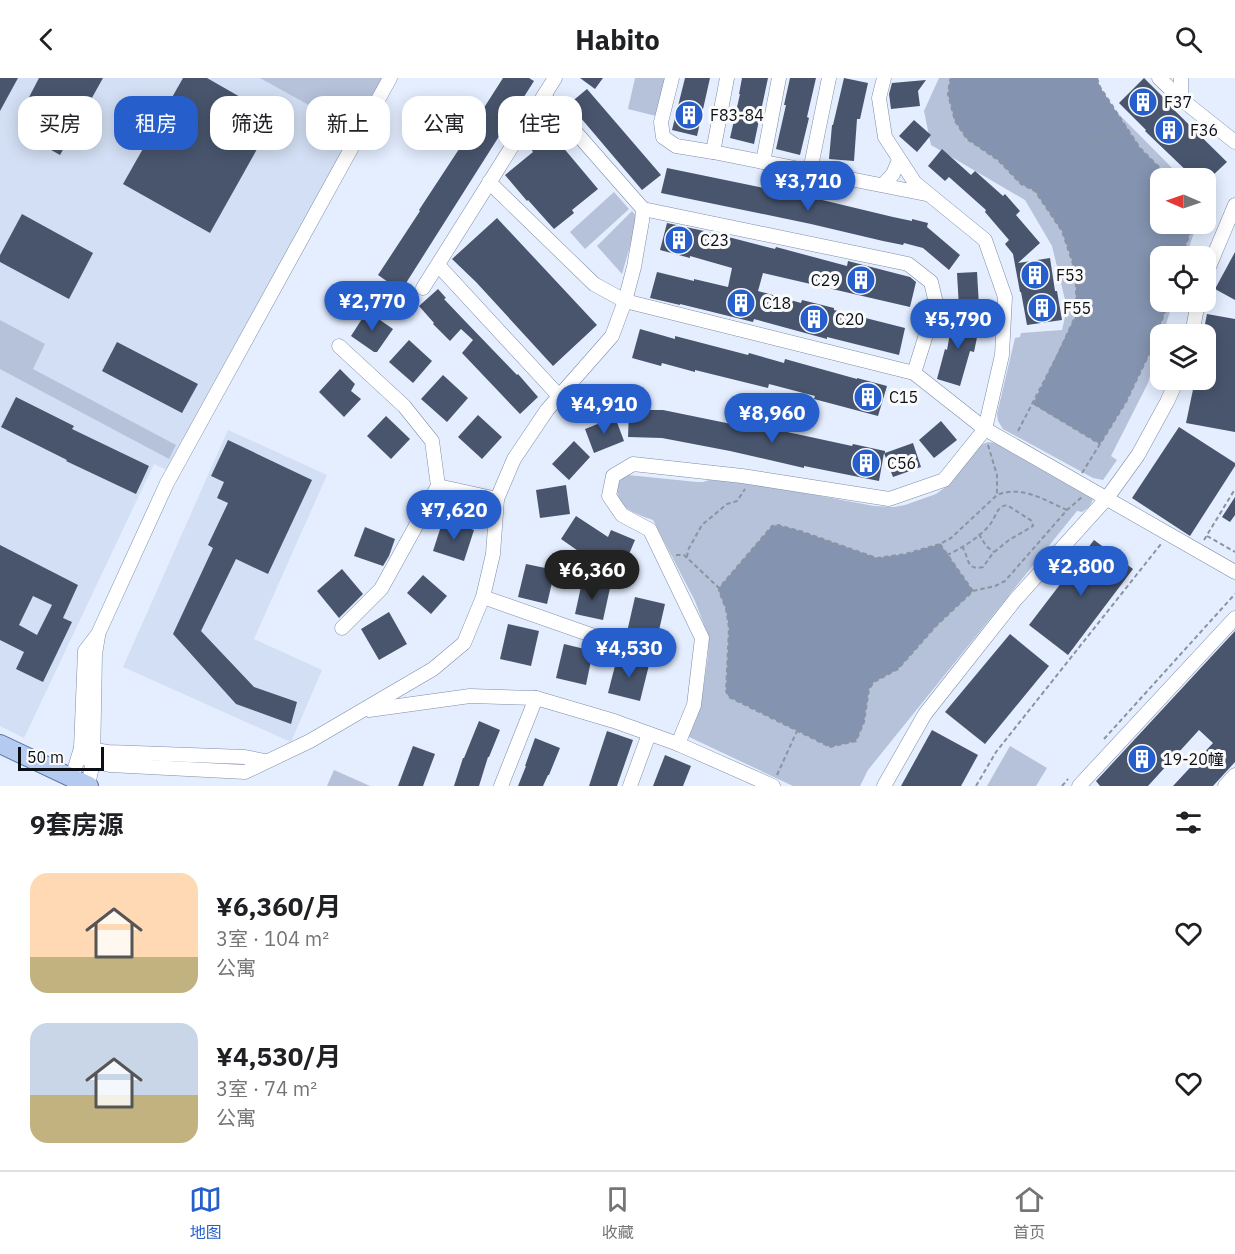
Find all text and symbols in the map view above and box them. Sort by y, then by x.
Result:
text: Habito [575,22,660,57]
icon: back [30,23,63,56]
icon: search [1172,23,1205,56]
building icon: F37 [1127,86,1159,118]
place label: F37 [1164,92,1192,112]
chip: 买房 [18,96,102,150]
chip: 租房 [114,96,198,150]
chip: 筛选 [210,96,294,150]
chip: 新上 [306,96,390,150]
chip: 公寓 [402,96,486,150]
chip: 住宅 [498,96,582,150]
building icon: F83-84 [673,99,705,131]
place label: F83-84 [710,105,764,125]
building icon: F36 [1153,114,1185,146]
place label: F36 [1190,120,1218,140]
pin: ¥3,710 [759,161,857,212]
text: ¥3,710 [774,167,842,194]
north arrow [1150,168,1216,234]
map controls [1150,168,1216,390]
building icon: C23 [663,224,695,256]
place label: C23 [700,230,729,250]
button: locate [1150,246,1216,312]
building icon: F53 [1019,259,1051,291]
building icon: C29 [845,264,877,296]
place label: F53 [1056,265,1084,285]
place label: C29 [811,270,840,290]
pin: ¥2,770 [323,281,421,332]
text: ¥2,770 [338,287,406,314]
building icon: C18 [725,287,757,319]
building icon: F55 [1026,292,1058,324]
place label: C18 [762,293,791,313]
place label: F55 [1063,298,1091,318]
pin: ¥5,790 [909,299,1007,350]
building icon: C20 [798,303,830,335]
text: ¥5,790 [924,305,992,332]
place label: C20 [835,309,864,329]
button: layers [1150,324,1216,390]
building icon: C15 [852,381,884,413]
pin: ¥4,910 [555,384,653,435]
place label: C15 [889,387,918,407]
text: ¥4,910 [570,390,638,417]
pin: ¥8,960 [723,393,821,444]
text: ¥8,960 [738,399,806,426]
building icon: C56 [850,447,882,479]
place label: C56 [887,453,916,473]
pin: ¥7,620 [405,490,503,541]
text: ¥7,620 [420,496,488,523]
pin: ¥2,800 [1032,546,1130,597]
pin: ¥6,360 [543,550,641,601]
text: ¥2,800 [1047,552,1115,579]
text: ¥6,360 [558,556,626,583]
pin: ¥4,530 [580,628,678,679]
text: ¥4,530 [595,634,663,661]
building icon: 19-20幢 [1126,743,1158,775]
scale bar [18,744,104,772]
text: 50 m [27,747,64,767]
place label: 19-20幢 [1163,749,1224,769]
icon: filters [1172,806,1205,839]
text: 9套房源 [30,807,124,841]
text: ¥6,360/月 [216,889,341,923]
icon: home [78,897,150,969]
icon: heart [1172,917,1205,950]
text: 3室 · 104 m² [216,925,329,952]
text: 公寓 [216,954,256,981]
text: ¥4,530/月 [216,1039,341,1073]
icon: home [78,1047,150,1119]
icon: heart [1172,1067,1205,1100]
text: 3室 · 74 m² [216,1075,317,1102]
text: 公寓 [216,1104,256,1131]
tab: 地图 [189,1183,222,1243]
tab: 收藏 [601,1183,634,1243]
tab: 首页 [1013,1183,1046,1243]

